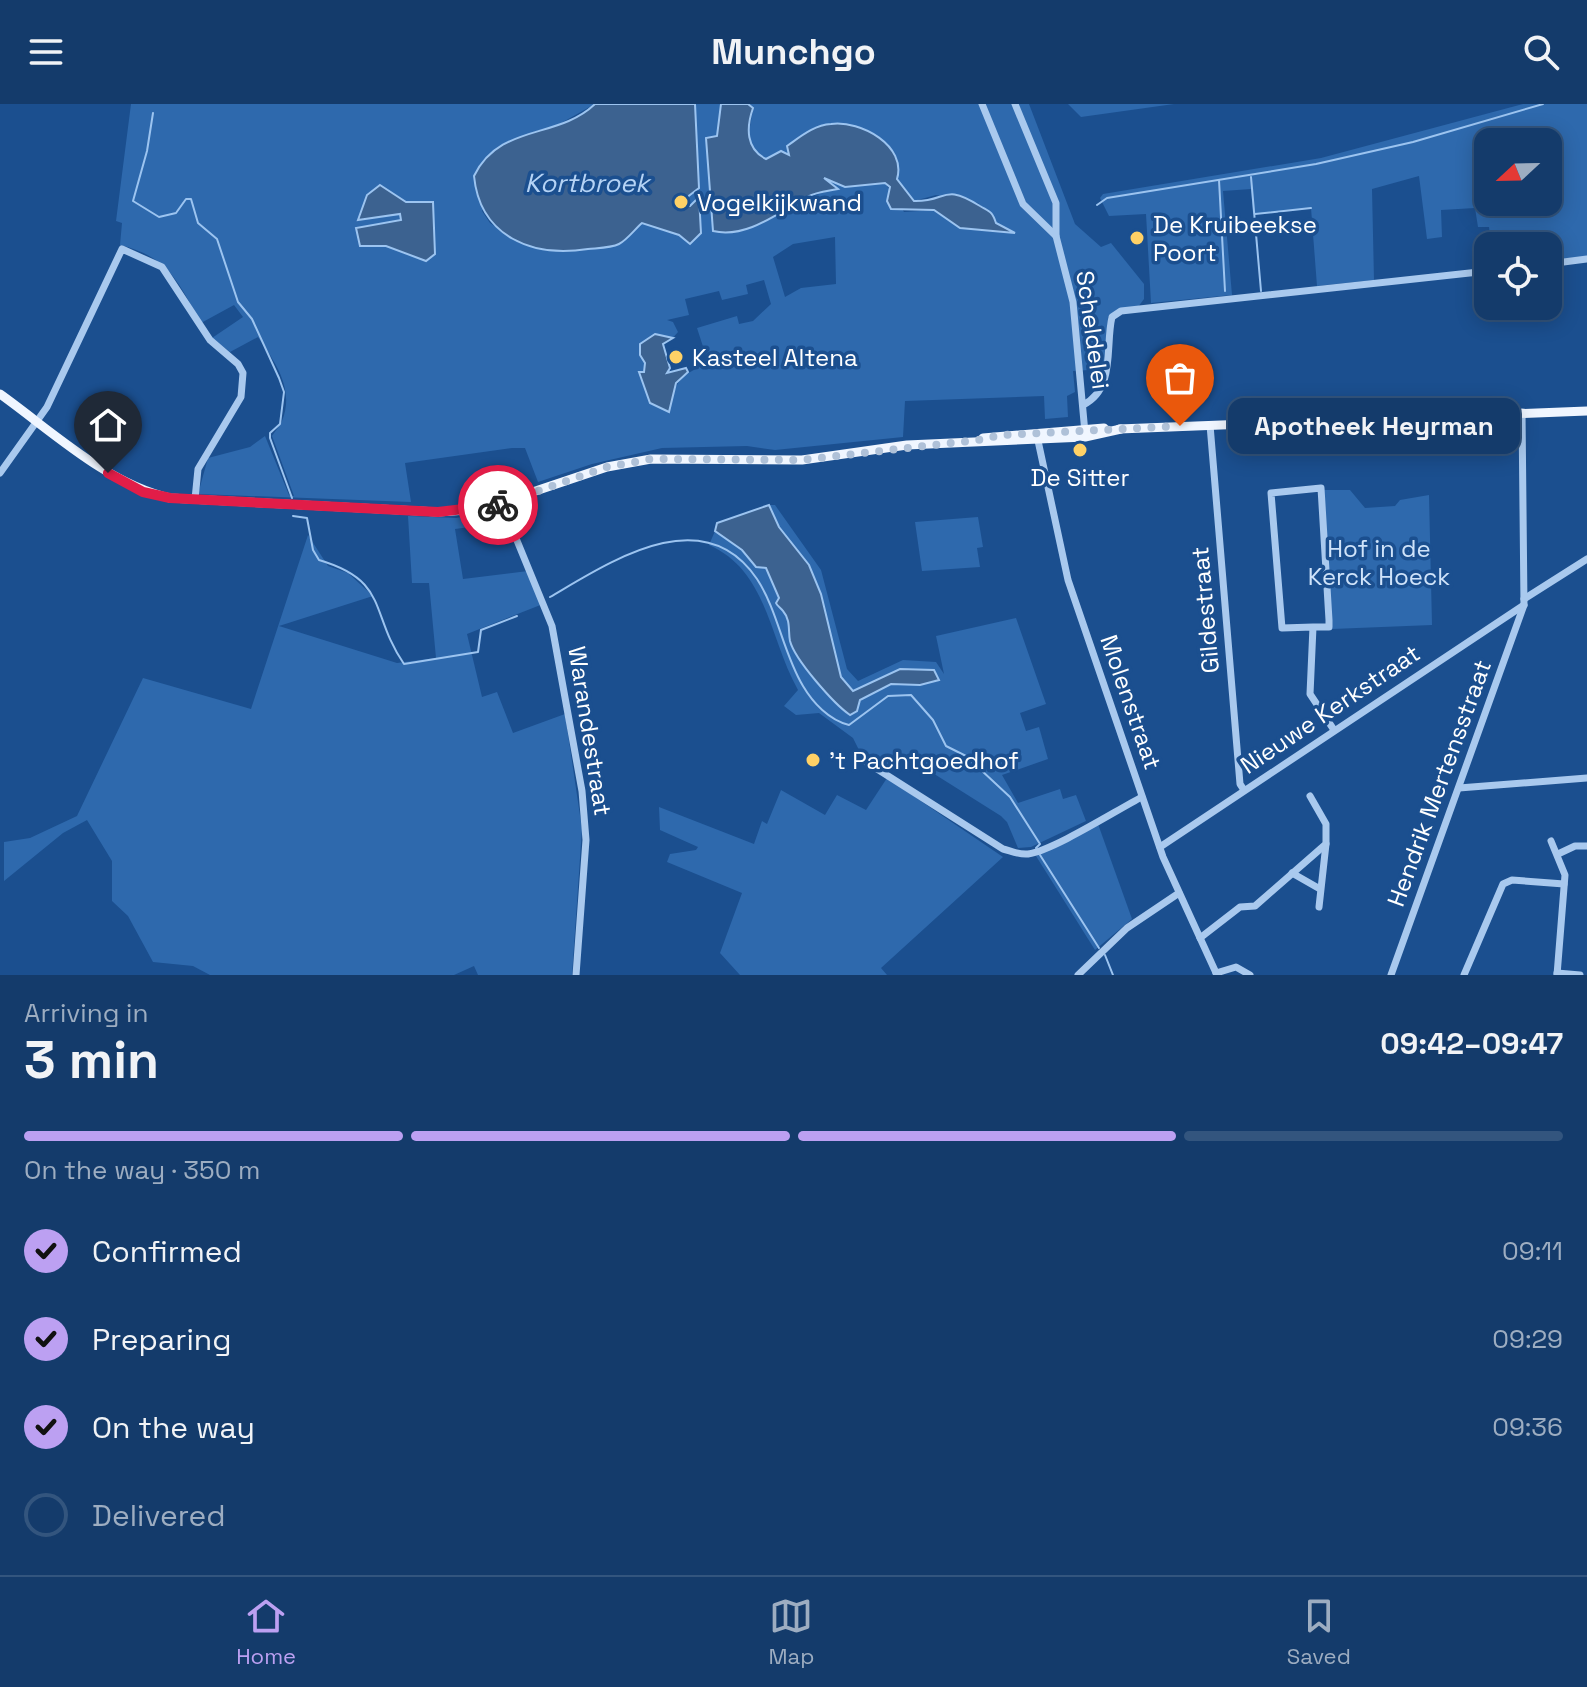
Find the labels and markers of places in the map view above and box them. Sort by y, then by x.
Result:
place label: Vogelkijkwand [697,187,862,218]
marker: Vogelkijkwand [672,193,690,211]
place label: De Kruibeekse Poort [1153,209,1317,268]
marker: De Kruibeekse Poort [1128,229,1146,247]
place label: Kasteel Altena [692,342,858,373]
pin [1146,344,1214,426]
marker: Kasteel Altena [667,348,685,366]
pin [74,391,142,473]
callout: Apotheek Heyrman [1228,398,1520,454]
marker: De Sitter [1071,441,1089,459]
place label: De Sitter [1031,462,1129,493]
place label: 't Pachtgoedhof [829,745,1019,776]
marker: 't Pachtgoedhof [804,751,822,769]

